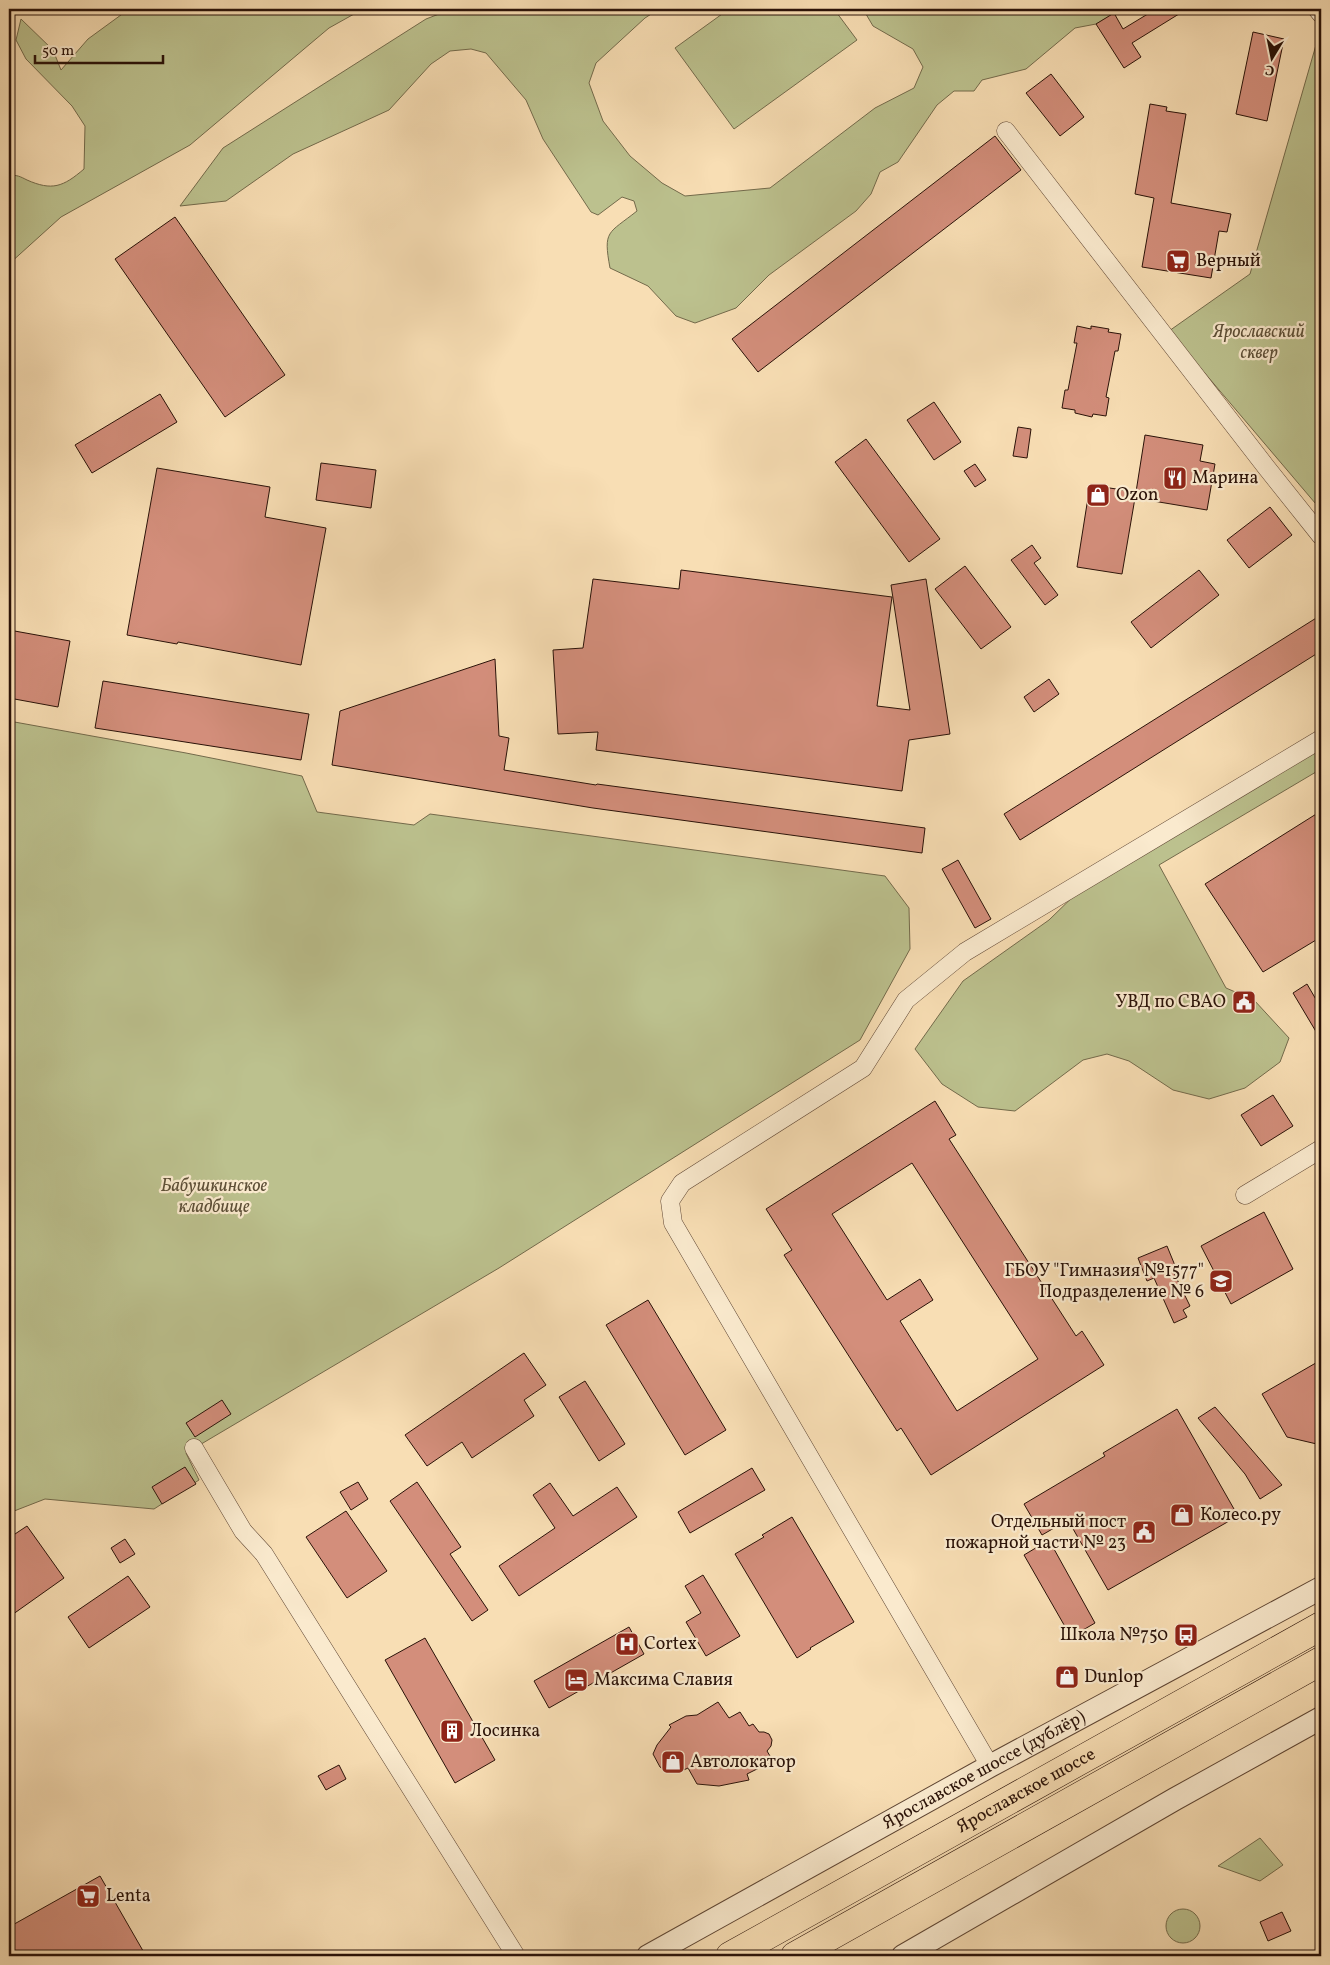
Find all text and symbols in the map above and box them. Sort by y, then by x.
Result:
scale bar [35,32,162,64]
north arrow [1248,32,1298,82]
text: 50 m [42,41,74,62]
text: С [1264,59,1276,79]
supermarket icon: Верный [1165,248,1191,274]
place label: Верный [1196,249,1261,274]
park label: Ярославский сквер [1212,320,1305,366]
restaurant icon: Марина [1162,465,1188,491]
place label: Марина [1192,466,1258,491]
shop icon: Ozon [1085,482,1111,508]
place label: Ozon [1116,483,1159,508]
public building icon: УВД по СВАО [1231,989,1257,1015]
place label: УВД по СВАО [1116,990,1226,1015]
park label: Бабушкинское кладбище [161,1174,267,1220]
place label: ГБОУ "Гимназия №1577" Подразделение № 6 [1005,1259,1204,1305]
school or university icon: ГБОУ "Гимназия №1577" Подразделение № 6 [1208,1268,1234,1294]
shop icon: Колесо.ру [1169,1502,1195,1528]
place label: Колесо.ру [1200,1503,1281,1528]
place label: Отдельный пост пожарной части № 23 [945,1510,1126,1556]
public building icon: Отдельный пост пожарной части № 23 [1131,1519,1157,1545]
bus stop icon: Школа №750 [1173,1622,1199,1648]
place label: Школа №750 [1060,1623,1168,1648]
hospital icon: Cortex [614,1631,640,1657]
place label: Cortex [644,1632,697,1657]
shop icon: Dunlop [1054,1664,1080,1690]
place label: Dunlop [1084,1665,1143,1690]
hotel icon: Максима Славия [563,1667,589,1693]
place label: Максима Славия [594,1668,733,1693]
street label: Ярославское шоссе (дублёр) [879,1706,1089,1836]
building icon: Лосинка [439,1718,465,1744]
place label: Лосинка [470,1719,540,1744]
street label: Ярославское шоссе [952,1744,1098,1838]
shop icon: Автолокатор [660,1749,686,1775]
place label: Автолокатор [690,1750,796,1775]
supermarket icon: Lenta [75,1883,101,1909]
place label: Lenta [106,1884,151,1909]

